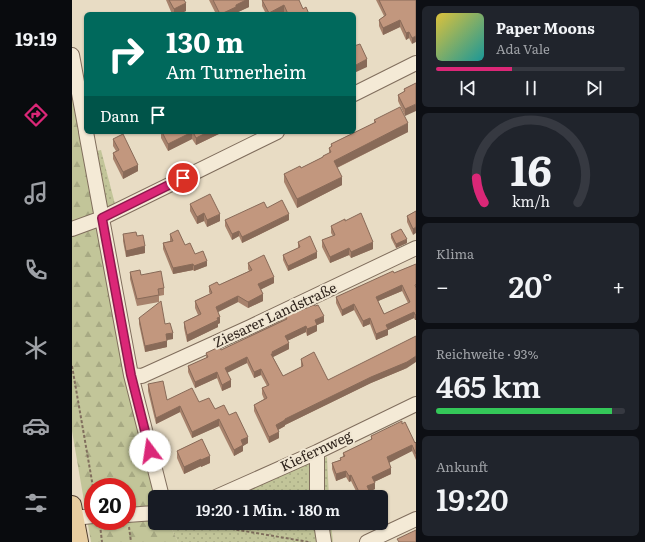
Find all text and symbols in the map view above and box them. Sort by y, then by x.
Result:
text: Paper Moons [496,16,595,39]
text: 130 m [166,20,244,62]
text: 19:19 [15,25,57,52]
icon: right [100,28,152,80]
text: Ada Vale [496,39,550,58]
text: Am Turnerheim [166,58,307,85]
icon: previous [457,77,479,99]
icon: pause [520,77,542,99]
icon: next [583,77,605,99]
icon: directions [22,101,50,129]
text: Dann [100,104,139,127]
icon: arrive [147,104,169,126]
text: 16 [510,136,551,198]
pin [166,161,200,195]
icon: arrive [172,167,194,189]
icon: music [22,179,50,207]
text: km/h [511,189,550,210]
text: Klima [436,244,474,263]
icon: phone [22,256,50,284]
text: 20° [508,263,553,307]
text: − [436,269,449,302]
text: + [612,269,625,302]
street label: Ziesarer Landstraße [210,277,340,352]
icon: climate [22,334,50,362]
text: Reichweite · 93% [436,344,539,363]
text: 465 km [436,363,541,407]
icon: car [22,412,50,440]
street label: Kiefernweg [276,425,355,475]
position arrow [129,430,171,472]
text: Ankunft [436,457,488,476]
text: 19:20 [436,476,508,520]
speed limit sign: 20 [84,478,136,530]
icon: filters [22,489,50,517]
text: 19:20 · 1 Min. · 180 m [196,498,340,521]

